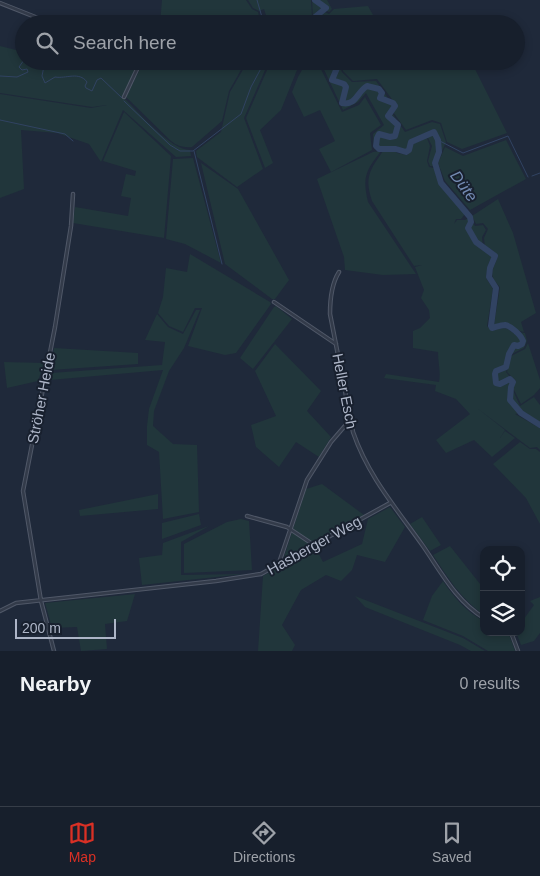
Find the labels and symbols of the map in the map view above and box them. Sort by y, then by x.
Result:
water label: Düte [447,167,481,205]
street label: Ströher Heide [24,351,58,445]
street label: Heller Esch [329,352,361,430]
street label: Hasberger Weg [264,512,364,578]
scale bar [15,616,116,639]

